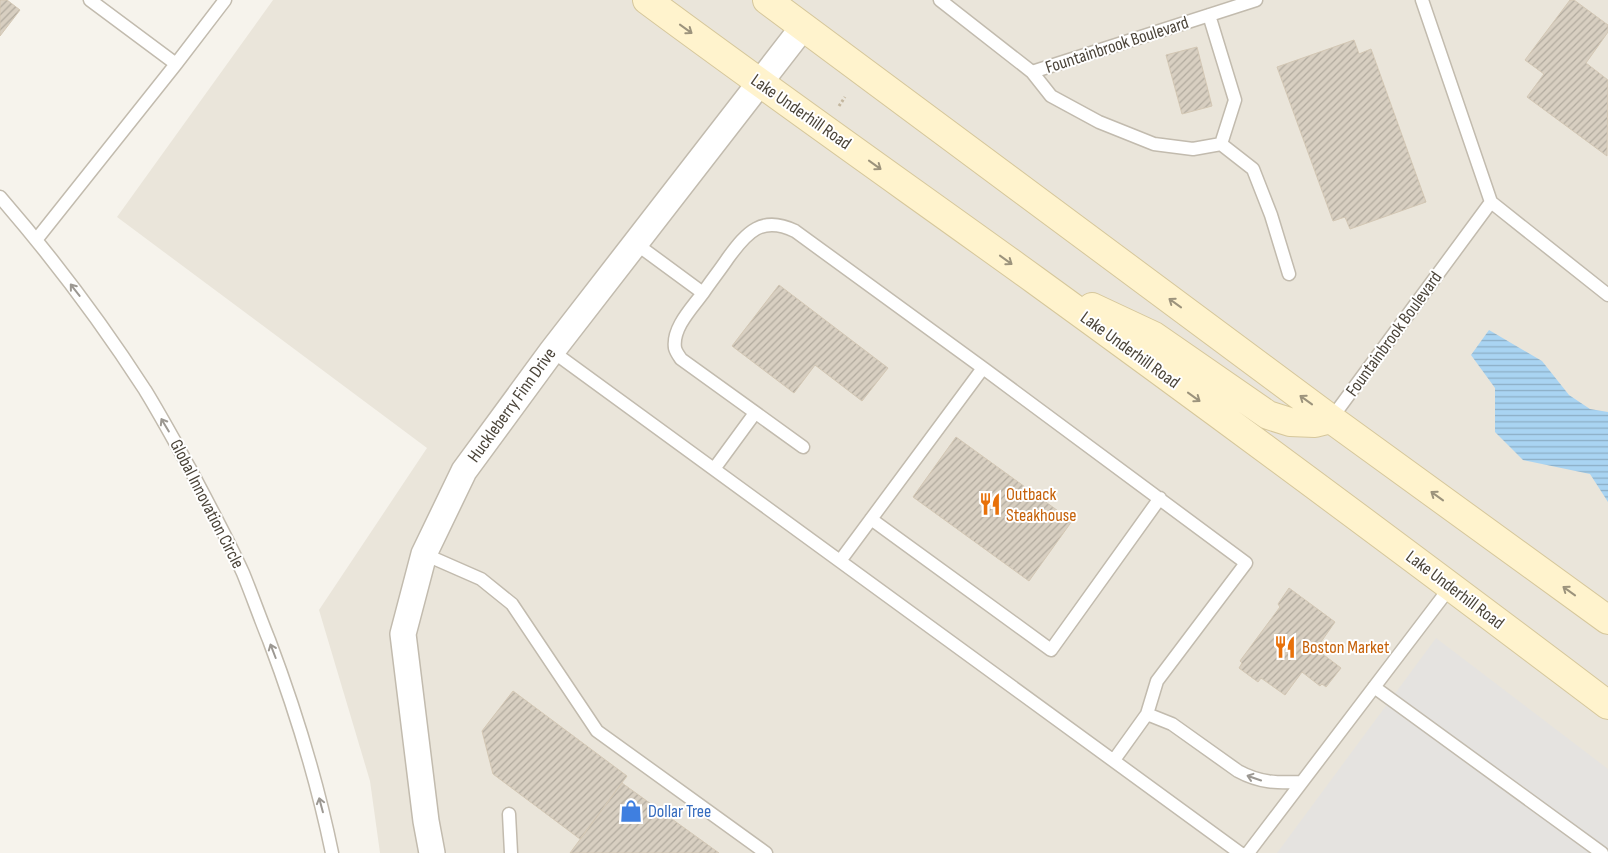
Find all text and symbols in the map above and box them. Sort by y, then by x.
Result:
street label: Fountainbrook Boulevard [1043,12,1191,78]
one-way arrow [679,24,693,34]
street label: Lake Underhill Road [747,70,855,154]
one-way arrow [868,159,881,170]
one-way arrow [999,254,1013,265]
street label: Fountainbrook Boulevard [1342,267,1446,401]
one-way arrow [70,284,81,297]
one-way arrow [1168,298,1182,308]
street label: Lake Underhill Road [1076,307,1184,393]
street label: Huckleberry Finn Drive [463,344,561,466]
one-way arrow [1187,392,1201,402]
one-way arrow [1299,395,1313,405]
one-way arrow [160,419,170,433]
street label: Global Innovation Circle [165,436,249,572]
place label: Outback Steakhouse [1006,484,1077,526]
one-way arrow [1431,490,1444,501]
restaurant icon: Outback Steakhouse [977,491,1003,517]
street label: Lake Underhill Road [1402,546,1508,634]
one-way arrow [1562,586,1576,596]
restaurant icon: Boston Market [1272,634,1298,660]
place label: Boston Market [1302,637,1390,658]
one-way arrow [267,643,276,658]
one-way arrow [1247,773,1262,782]
one-way arrow [316,798,326,814]
shop icon: Dollar Tree [618,798,644,824]
place label: Dollar Tree [648,801,711,822]

